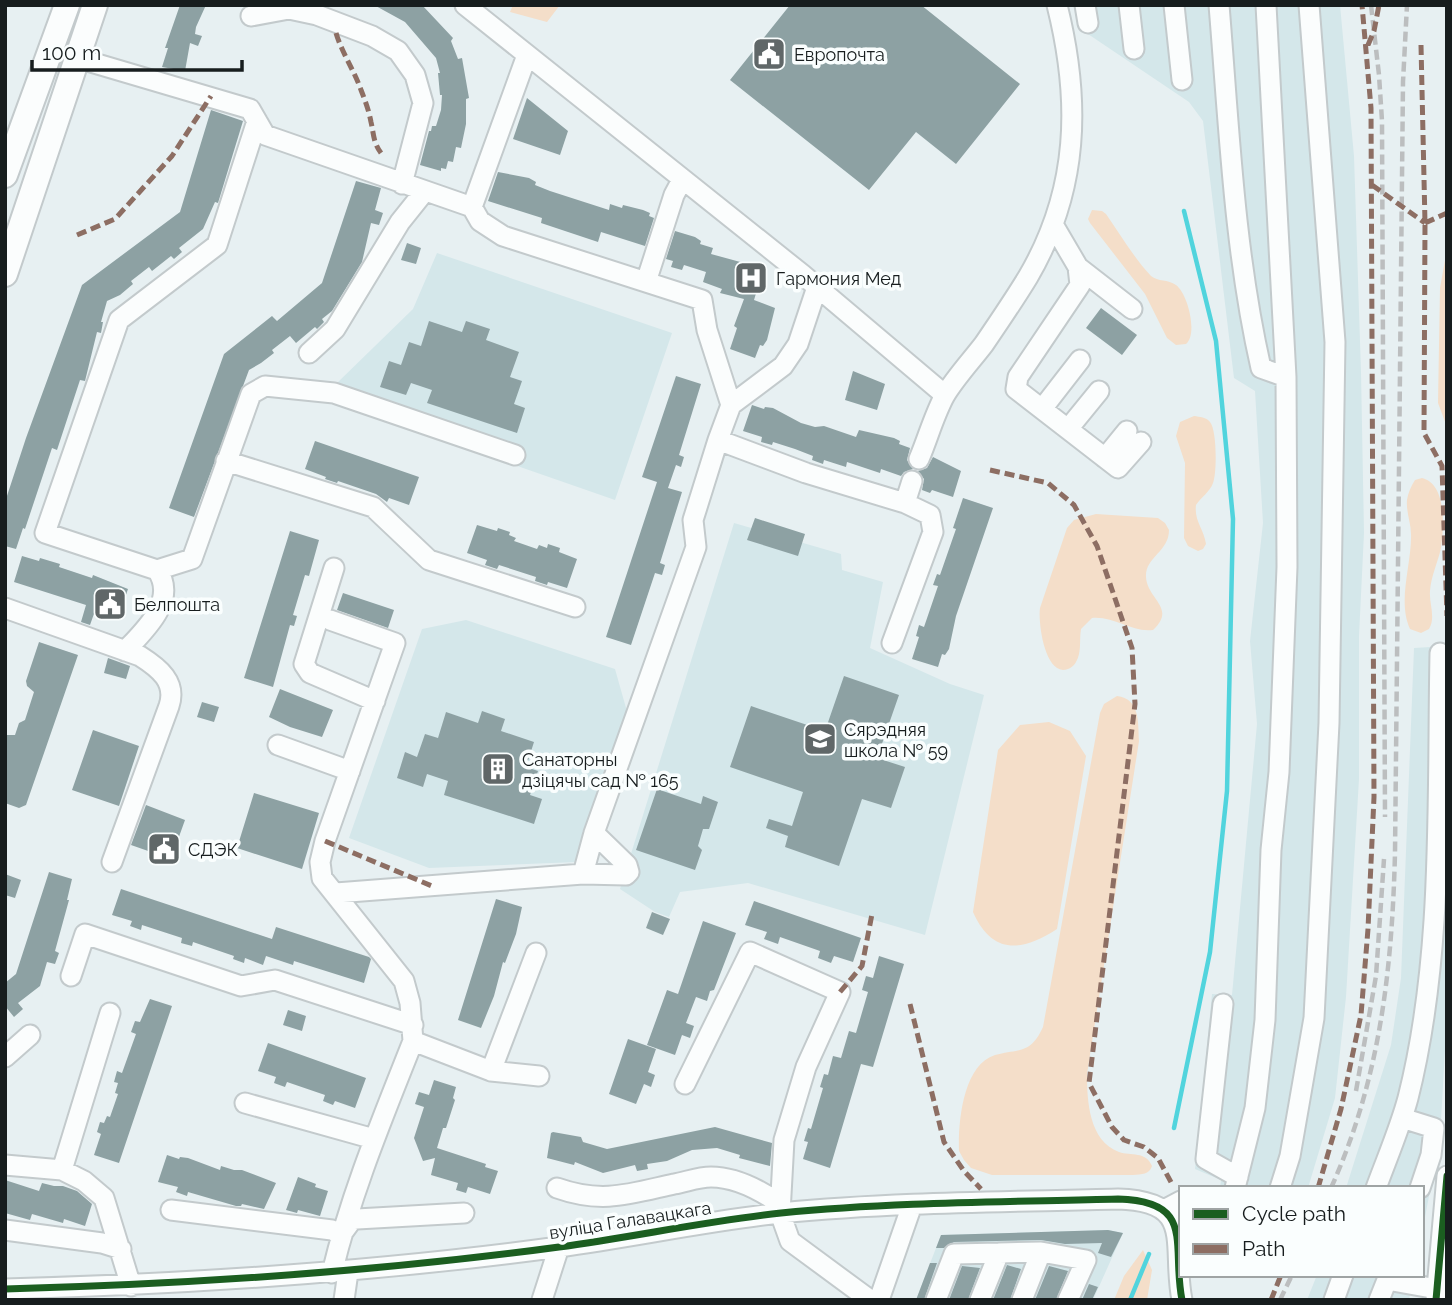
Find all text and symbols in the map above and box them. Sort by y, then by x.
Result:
scale bar [32,28,242,72]
public building icon: Европочта [750,35,788,73]
text: 100 m [42,40,101,65]
place label: Европочта [794,44,885,65]
hospital icon: Гармония Мед [732,259,770,297]
place label: Гармония Мед [776,268,901,289]
public building icon: Белпошта [91,585,129,623]
place label: Белпошта [134,594,220,615]
place label: Сярэдняя школа № 59 [844,719,948,761]
school or university icon: Сярэдняя школа № 59 [801,720,839,758]
place label: Санаторны дзіцячы сад № 165 [522,749,679,791]
building icon: Санаторны дзіцячы сад № 165 [479,750,517,788]
public building icon: СДЭК [145,830,183,868]
place label: СДЭК [188,839,238,860]
legend [1179,1186,1424,1277]
street label: вуліца Галавацкага [548,1197,712,1243]
text: Cycle path [1242,1201,1346,1226]
text: Path [1242,1236,1286,1261]

